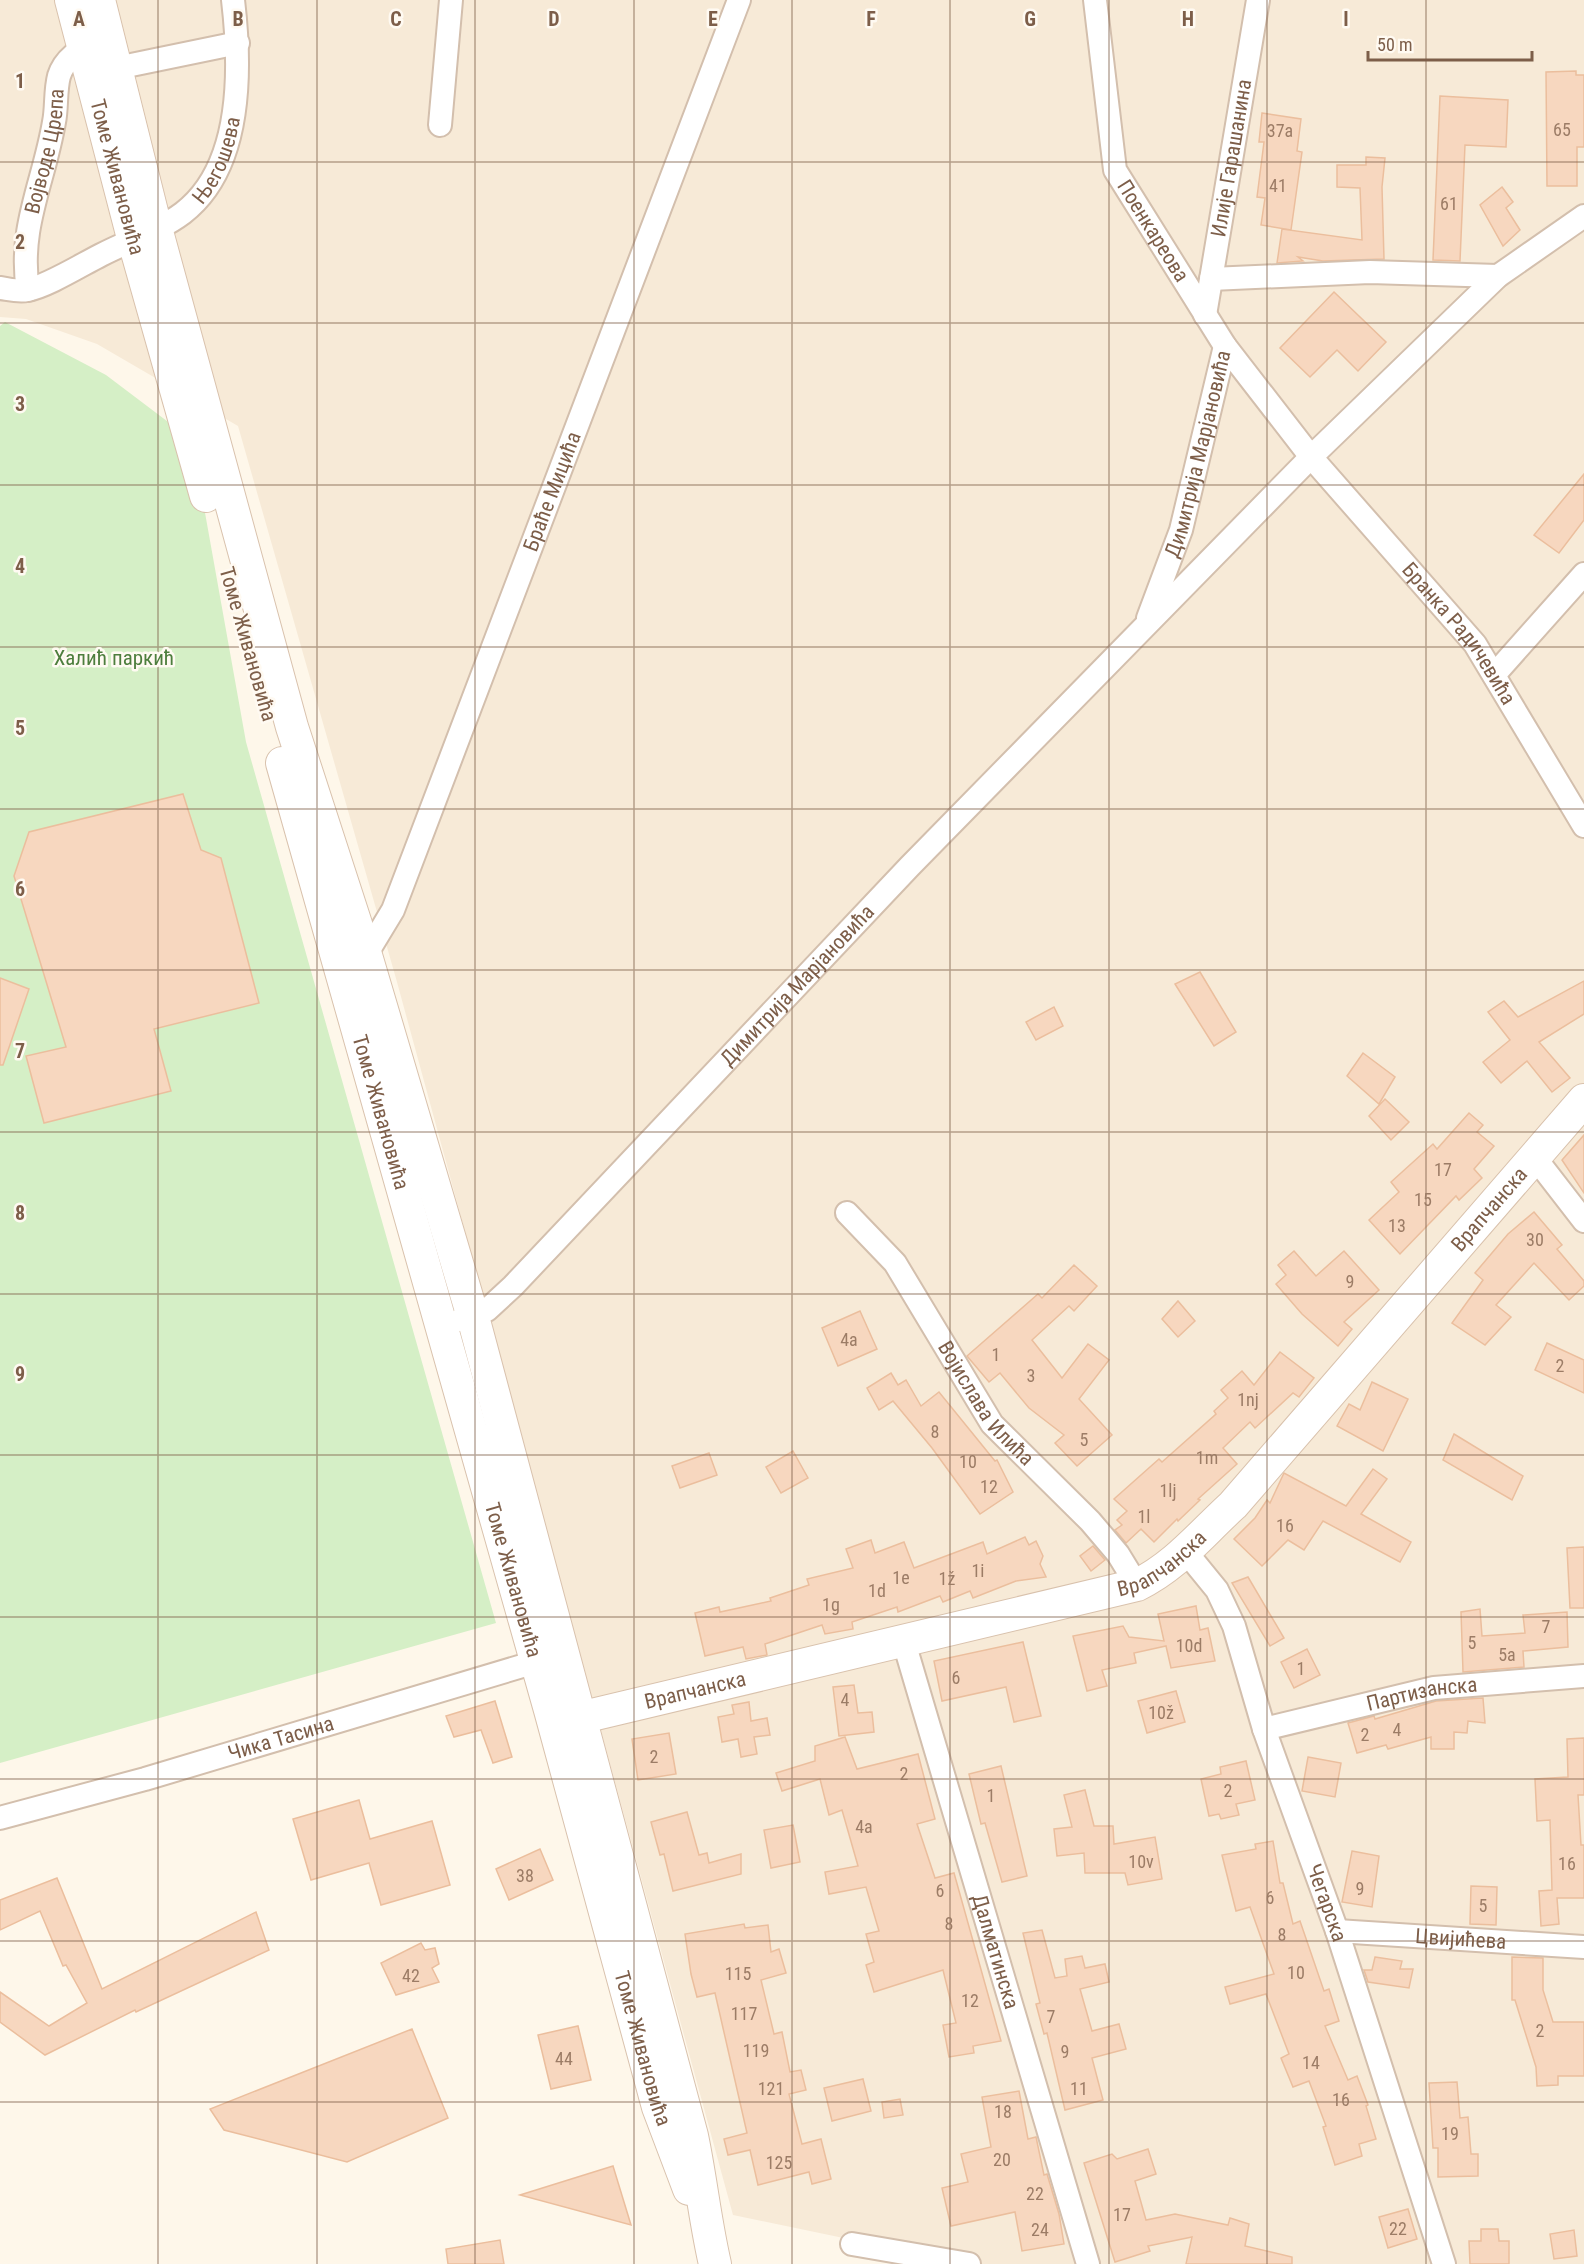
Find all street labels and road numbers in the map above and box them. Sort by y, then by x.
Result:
street label: Илије Гарашанина [1206,78,1256,239]
street label: Војводе Црепа [20,88,69,216]
street label: Томе Живановића [85,97,149,258]
street label: Његошева [187,115,245,209]
street label: Поенкареова [1112,176,1194,286]
street label: Димитрија Марјановића [1160,348,1236,561]
street label: Браће Мицића [519,428,586,555]
street label: Бранка Радичевића [1397,558,1521,709]
street label: Томе Живановића [214,564,282,724]
street label: Димитрија Марјановића [716,900,879,1071]
street label: Томе Живановића [348,1032,414,1192]
street label: Врапчанска [1446,1162,1532,1256]
street label: Војислава Илића [933,1337,1039,1471]
street label: Томе Живановића [480,1500,546,1660]
street label: Врапчанска [1115,1526,1211,1601]
street label: Врапчанска [642,1667,748,1714]
street label: Партизанска [1364,1673,1478,1716]
street label: Чика Тасина [225,1711,336,1765]
street label: Чегарска [1302,1861,1352,1945]
street label: Далматинска [967,1891,1024,2012]
street label: Цвијићева [1415,1924,1507,1954]
street label: Томе Живановића [610,1968,676,2129]

